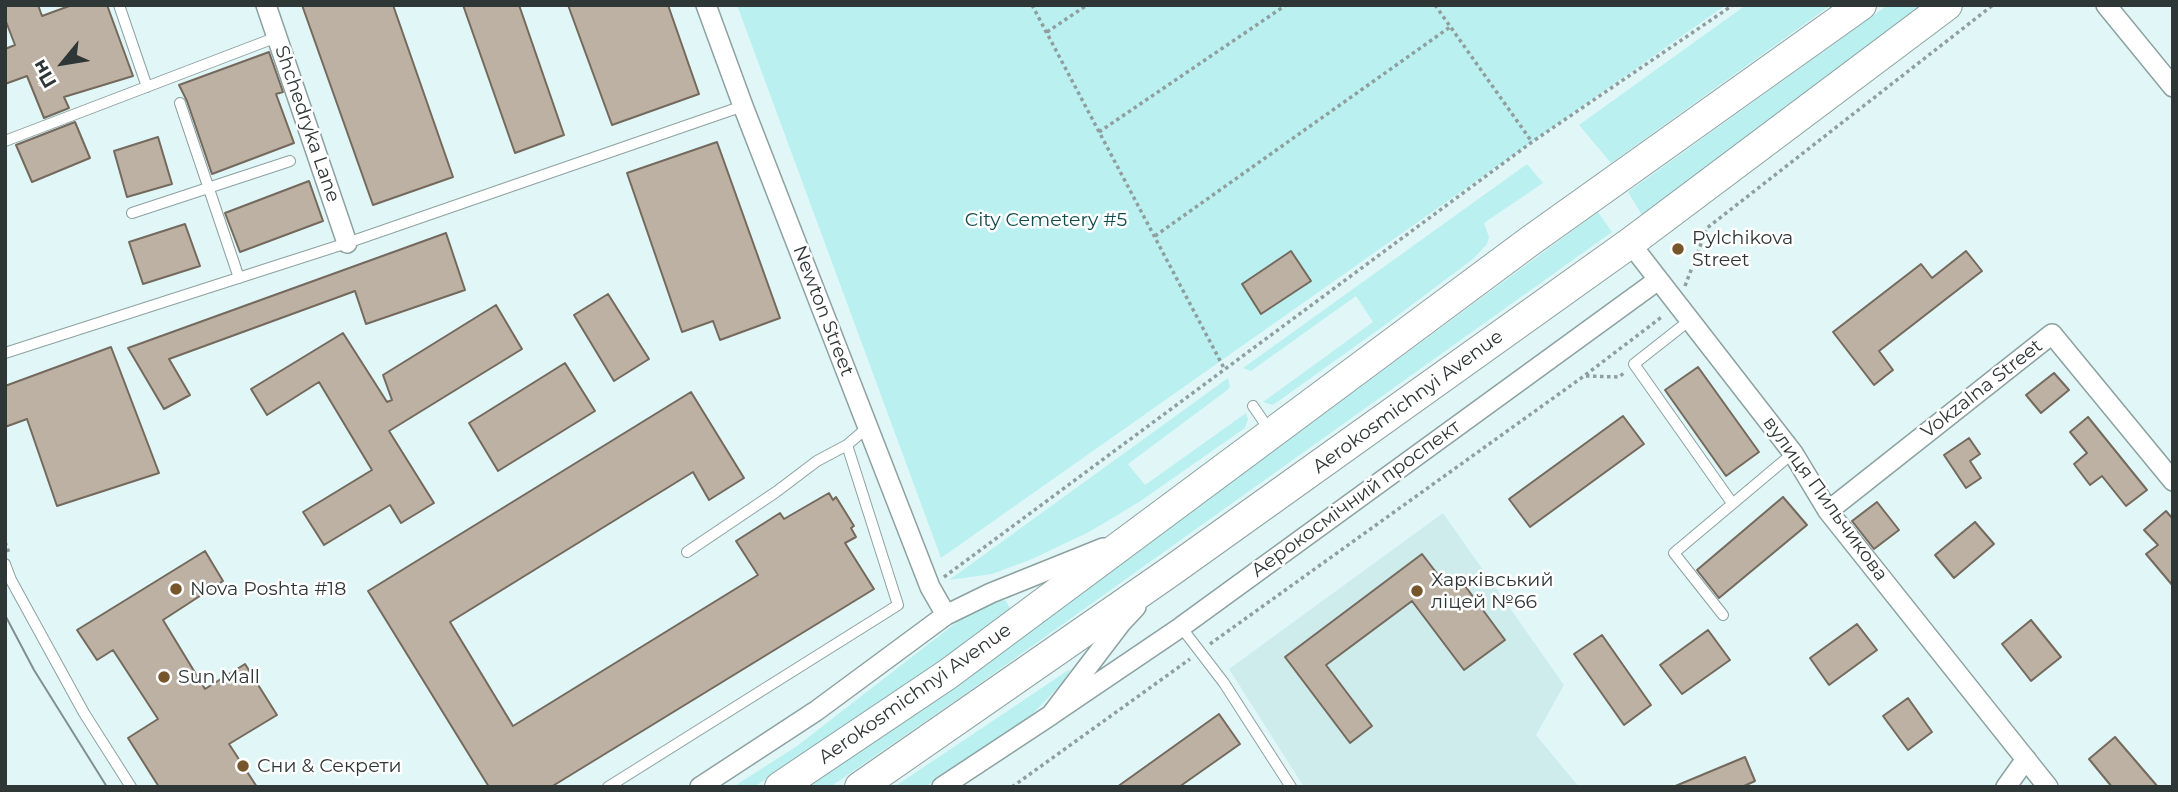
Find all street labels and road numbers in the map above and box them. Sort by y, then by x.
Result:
street label: Shchedryka Lane [269,43,345,205]
street label: Newton Street [788,242,858,380]
street label: Aerokosmichnyi Avenue [1308,325,1508,479]
street label: Vokzalna Street [1917,335,2047,443]
street label: вулиця Пильчикова [1758,412,1892,586]
street label: Аерокосмічний проспект [1247,415,1465,583]
street label: Aerokosmichnyi Avenue [814,619,1016,769]

